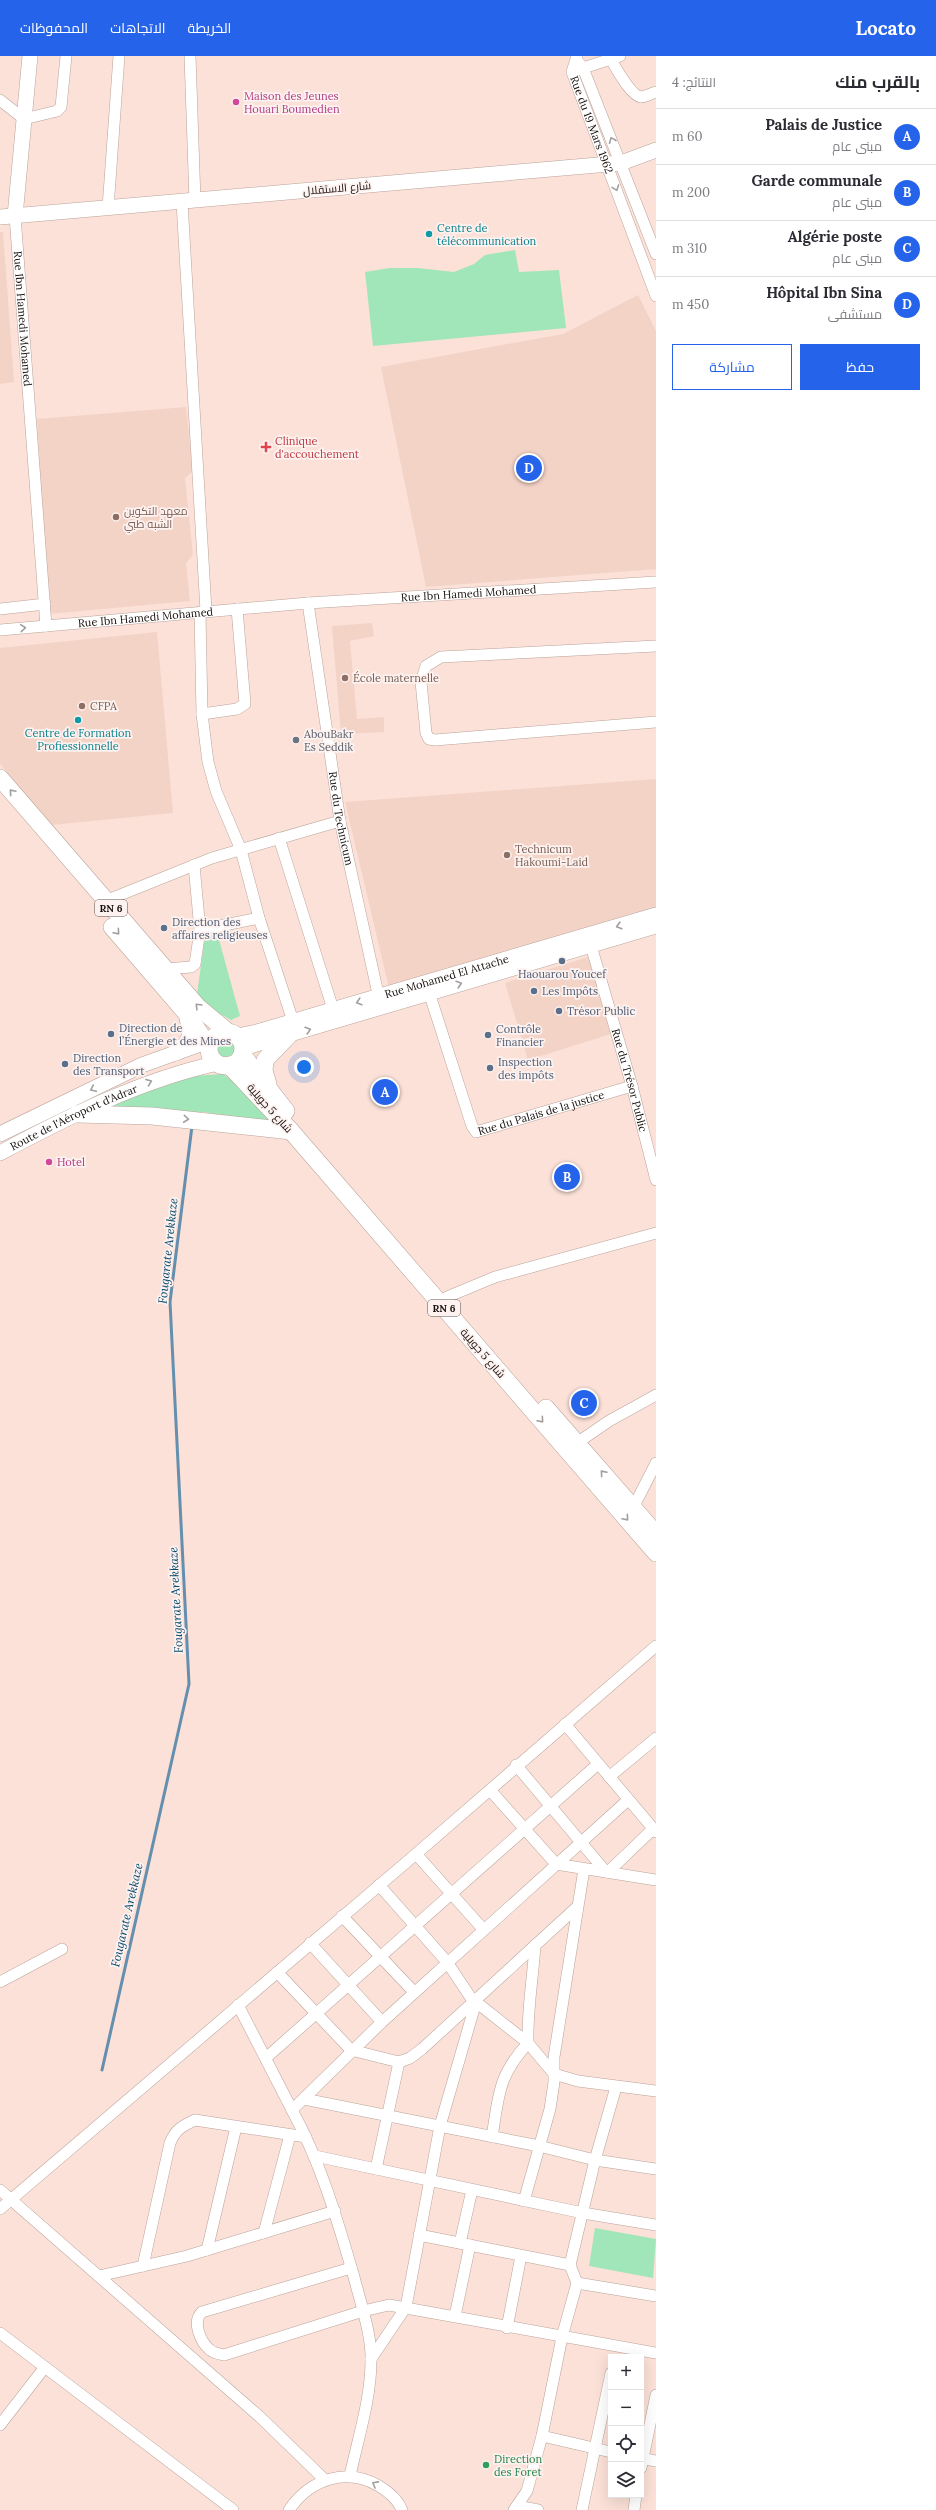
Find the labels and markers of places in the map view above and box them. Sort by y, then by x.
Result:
place label: Maison des Jeunes Houari Boumedien [244,89,340,116]
marker: Maison des Jeunes Houari Boumedien [231,97,241,107]
place label: Centre de télécommunication [437,221,537,248]
marker: Centre de télécommunication [424,229,434,239]
place label: Clinique d'accouchement [275,434,360,461]
marker: Clinique d'accouchement [260,441,272,453]
pin: D [516,453,542,483]
place label: معهد التكوين الشبه طبي [124,504,188,533]
marker: معهد التكوين الشبه طبي [111,512,121,522]
place label: École maternelle [353,671,439,685]
marker: École maternelle [340,673,350,683]
place label: CFPA [90,699,118,713]
marker: CFPA [77,701,87,711]
marker: Centre de Formation Profiessionnelle [73,715,83,725]
place label: Centre de Formation Profiessionnelle [25,726,132,753]
place label: AbouBakr Es Seddik [303,727,354,754]
marker: AbouBakr Es Seddik [291,735,301,745]
place label: Technicum Hakoumi-Laid [515,842,588,869]
marker: Technicum Hakoumi-Laid [502,850,512,860]
place label: Direction des affaires religieuses [172,915,267,942]
marker: Direction des affaires religieuses [159,923,169,933]
marker: Haouarou Youcef [557,956,567,966]
place label: Haouarou Youcef [518,967,607,981]
place label: Les Impôts [542,984,598,998]
marker: Les Impôts [529,986,539,996]
place label: Trésor Public [567,1004,635,1018]
marker: Trésor Public [554,1006,564,1016]
place label: Direction de l’Énergie et des Mines [119,1021,231,1048]
place label: Contrôle Financier [496,1022,544,1049]
marker: Direction de l’Énergie et des Mines [106,1029,116,1039]
marker: Contrôle Financier [483,1030,493,1040]
place label: Direction des Transport [73,1051,145,1078]
place label: Inspection des impôts [498,1055,554,1082]
marker: Direction des Transport [60,1059,70,1069]
marker: Inspection des impôts [485,1063,495,1073]
pin: A [372,1077,398,1107]
place label: Hotel [57,1155,85,1169]
marker: Hotel [44,1157,54,1167]
pin: B [554,1162,580,1192]
pin: C [571,1388,597,1418]
place label: Direction des Foret [494,2452,542,2479]
marker: Direction des Foret [481,2460,491,2470]

